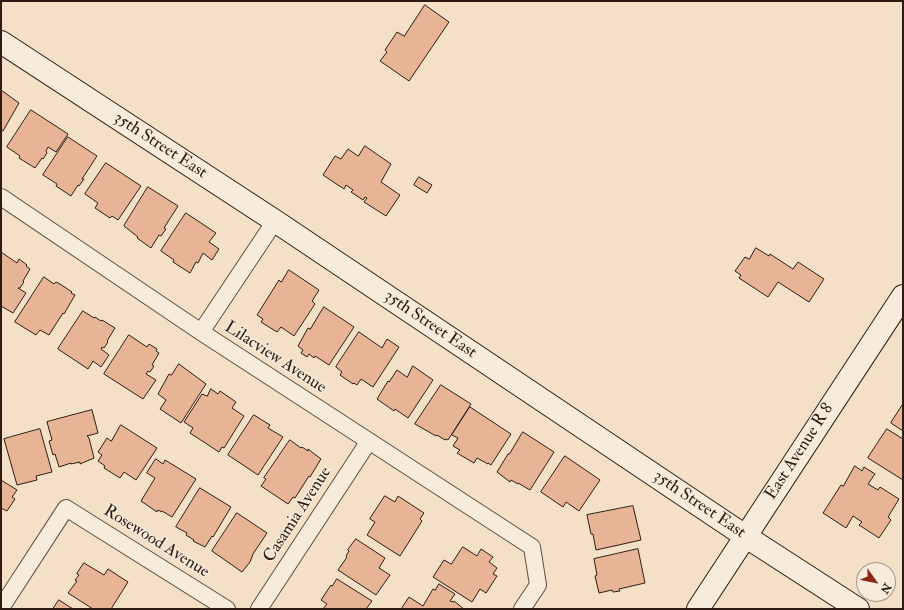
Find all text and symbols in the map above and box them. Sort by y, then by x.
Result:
street label: 35th Street East [110,108,210,184]
street label: 35th Street East [380,287,480,363]
street label: Lilacview Avenue [220,318,330,398]
street label: East Avenue R 8 [761,400,839,504]
street label: Casamia Avenue [260,463,336,567]
street label: 35th Street East [649,467,749,543]
street label: Rosewood Avenue [99,501,213,583]
north arrow [856,562,896,602]
text: N [878,581,894,596]

